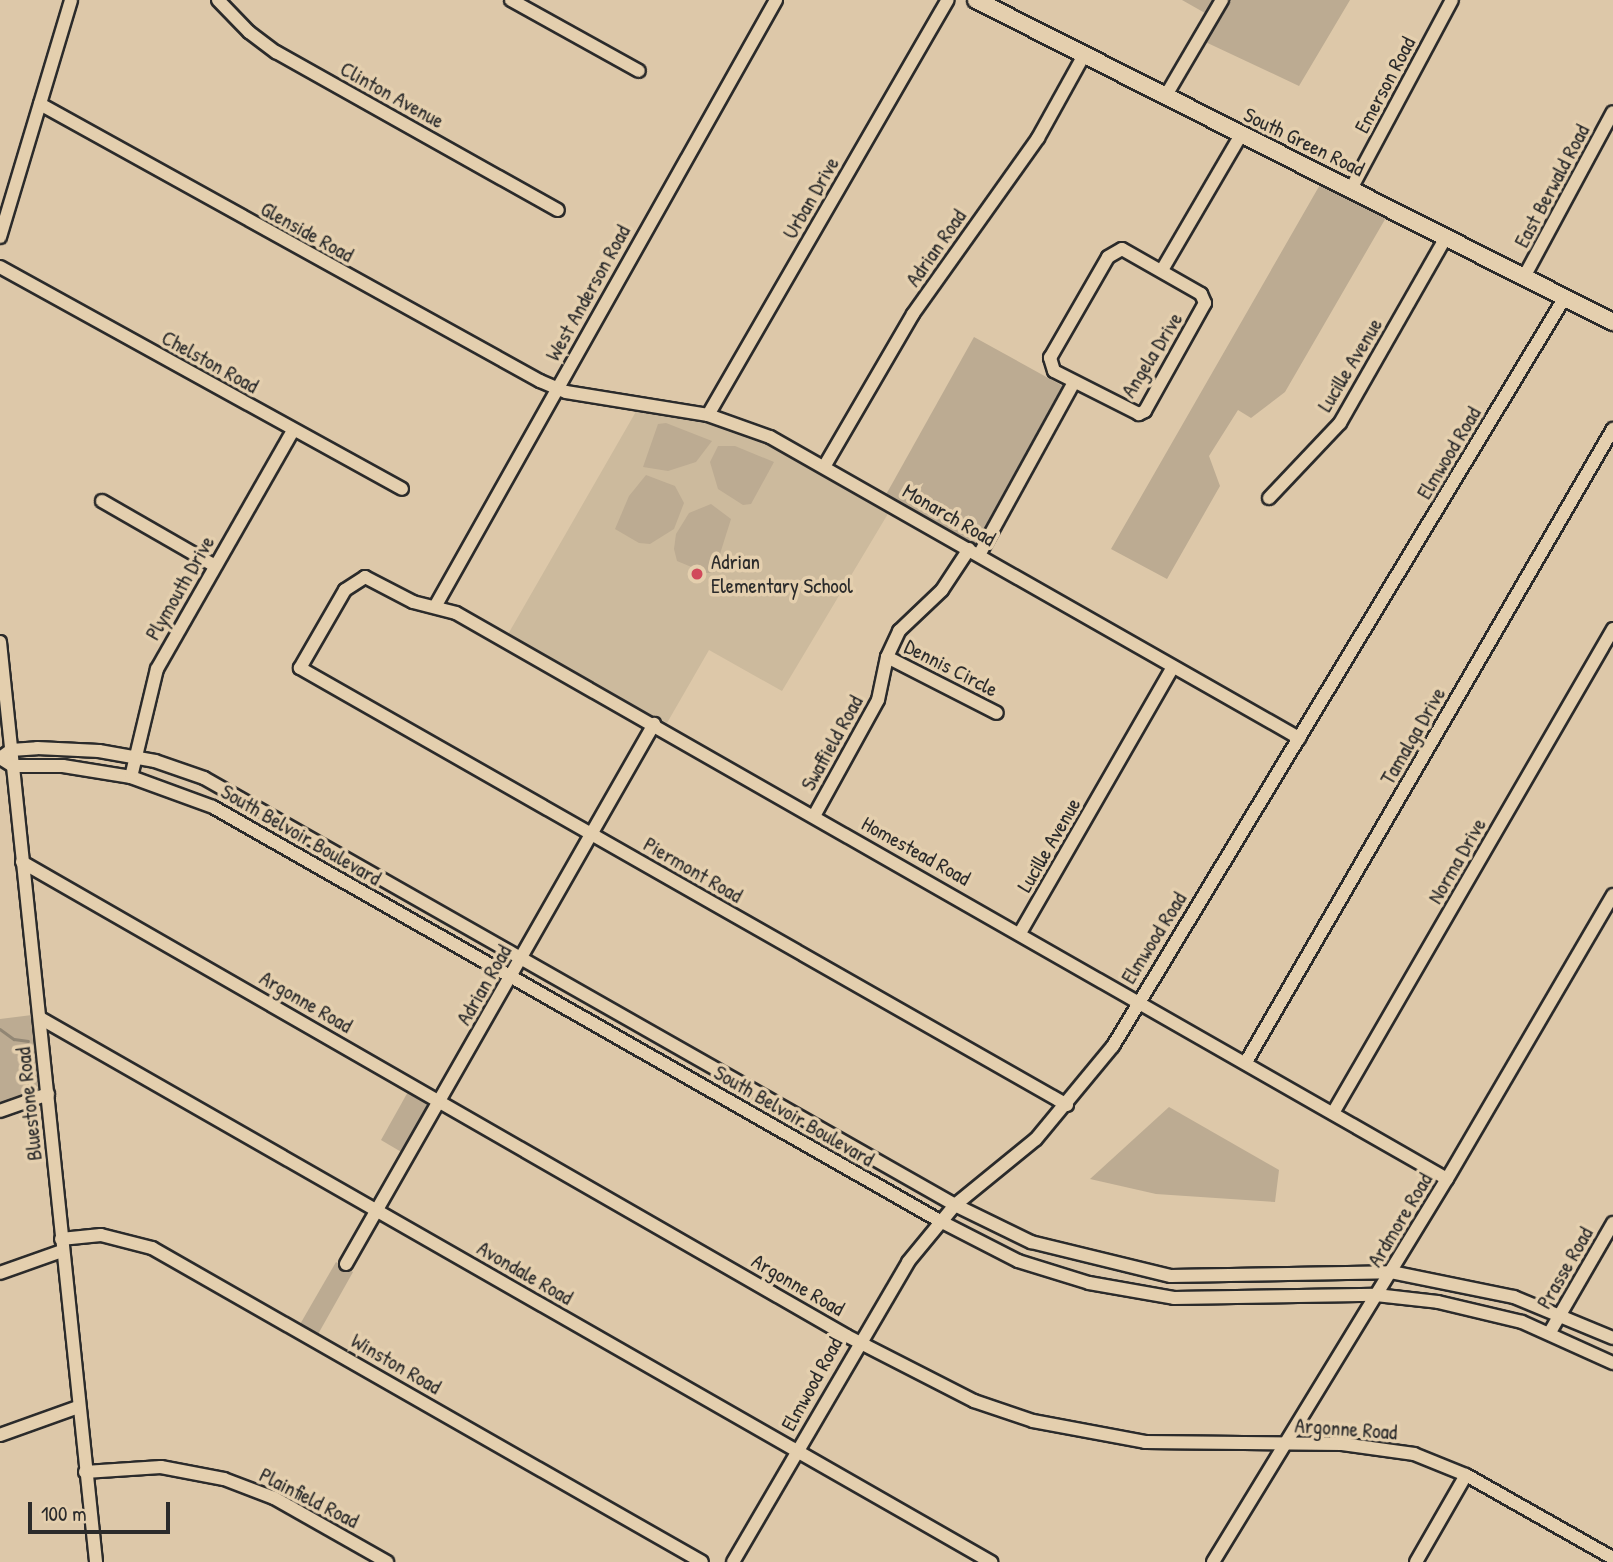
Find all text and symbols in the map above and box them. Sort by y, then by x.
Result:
street label: Emerson Road [1349,33,1421,137]
street label: Clinton Avenue [336,56,448,134]
street label: South Green Road [1240,102,1368,182]
street label: East Berwald Road [1509,120,1595,252]
street label: Urban Drive [777,153,845,243]
street label: Glenside Road [256,196,358,268]
street label: Adrian Road [900,205,972,291]
street label: West Anderson Road [540,221,636,365]
street label: Angela Drive [1116,308,1188,402]
street label: Lucille Avenue [1312,314,1388,416]
street label: Chelston Road [157,325,263,399]
street label: Elmwood Road [1412,402,1486,504]
street label: Monarch Road [898,478,1000,552]
street label: Plymouth Drive [140,531,220,645]
place label: Adrian Elementary School [711,549,853,599]
marker: Adrian Elementary School [689,566,705,582]
street label: Dennis Circle [900,634,1002,702]
street label: Tamalga Drive [1375,683,1451,789]
street label: Swaffield Road [796,691,868,795]
street label: South Belvoir Boulevard [216,779,386,891]
street label: Lucille Avenue [1012,793,1086,897]
street label: Homestead Road [857,811,975,891]
street label: Norma Drive [1422,814,1492,908]
street label: Piermont Road [639,832,747,908]
street label: Elmwood Road [1116,888,1192,988]
street label: Adrian Road [451,941,517,1029]
street label: Argonne Road [255,965,357,1039]
street label: Bluestone Road [11,1046,47,1162]
street label: South Belvoir Boulevard [709,1060,879,1172]
street label: Ardmore Road [1362,1169,1438,1271]
street label: Prasse Road [1532,1223,1598,1313]
street label: Avondale Road [473,1236,577,1310]
street label: Argonne Road [747,1248,849,1322]
street label: Winston Road [347,1328,445,1400]
street label: Elmwood Road [776,1333,848,1435]
street label: Argonne Road [1294,1413,1398,1445]
street label: Plainfield Road [255,1462,363,1534]
scale bar [32,1488,173,1532]
text: 100 m [41,1499,87,1528]

